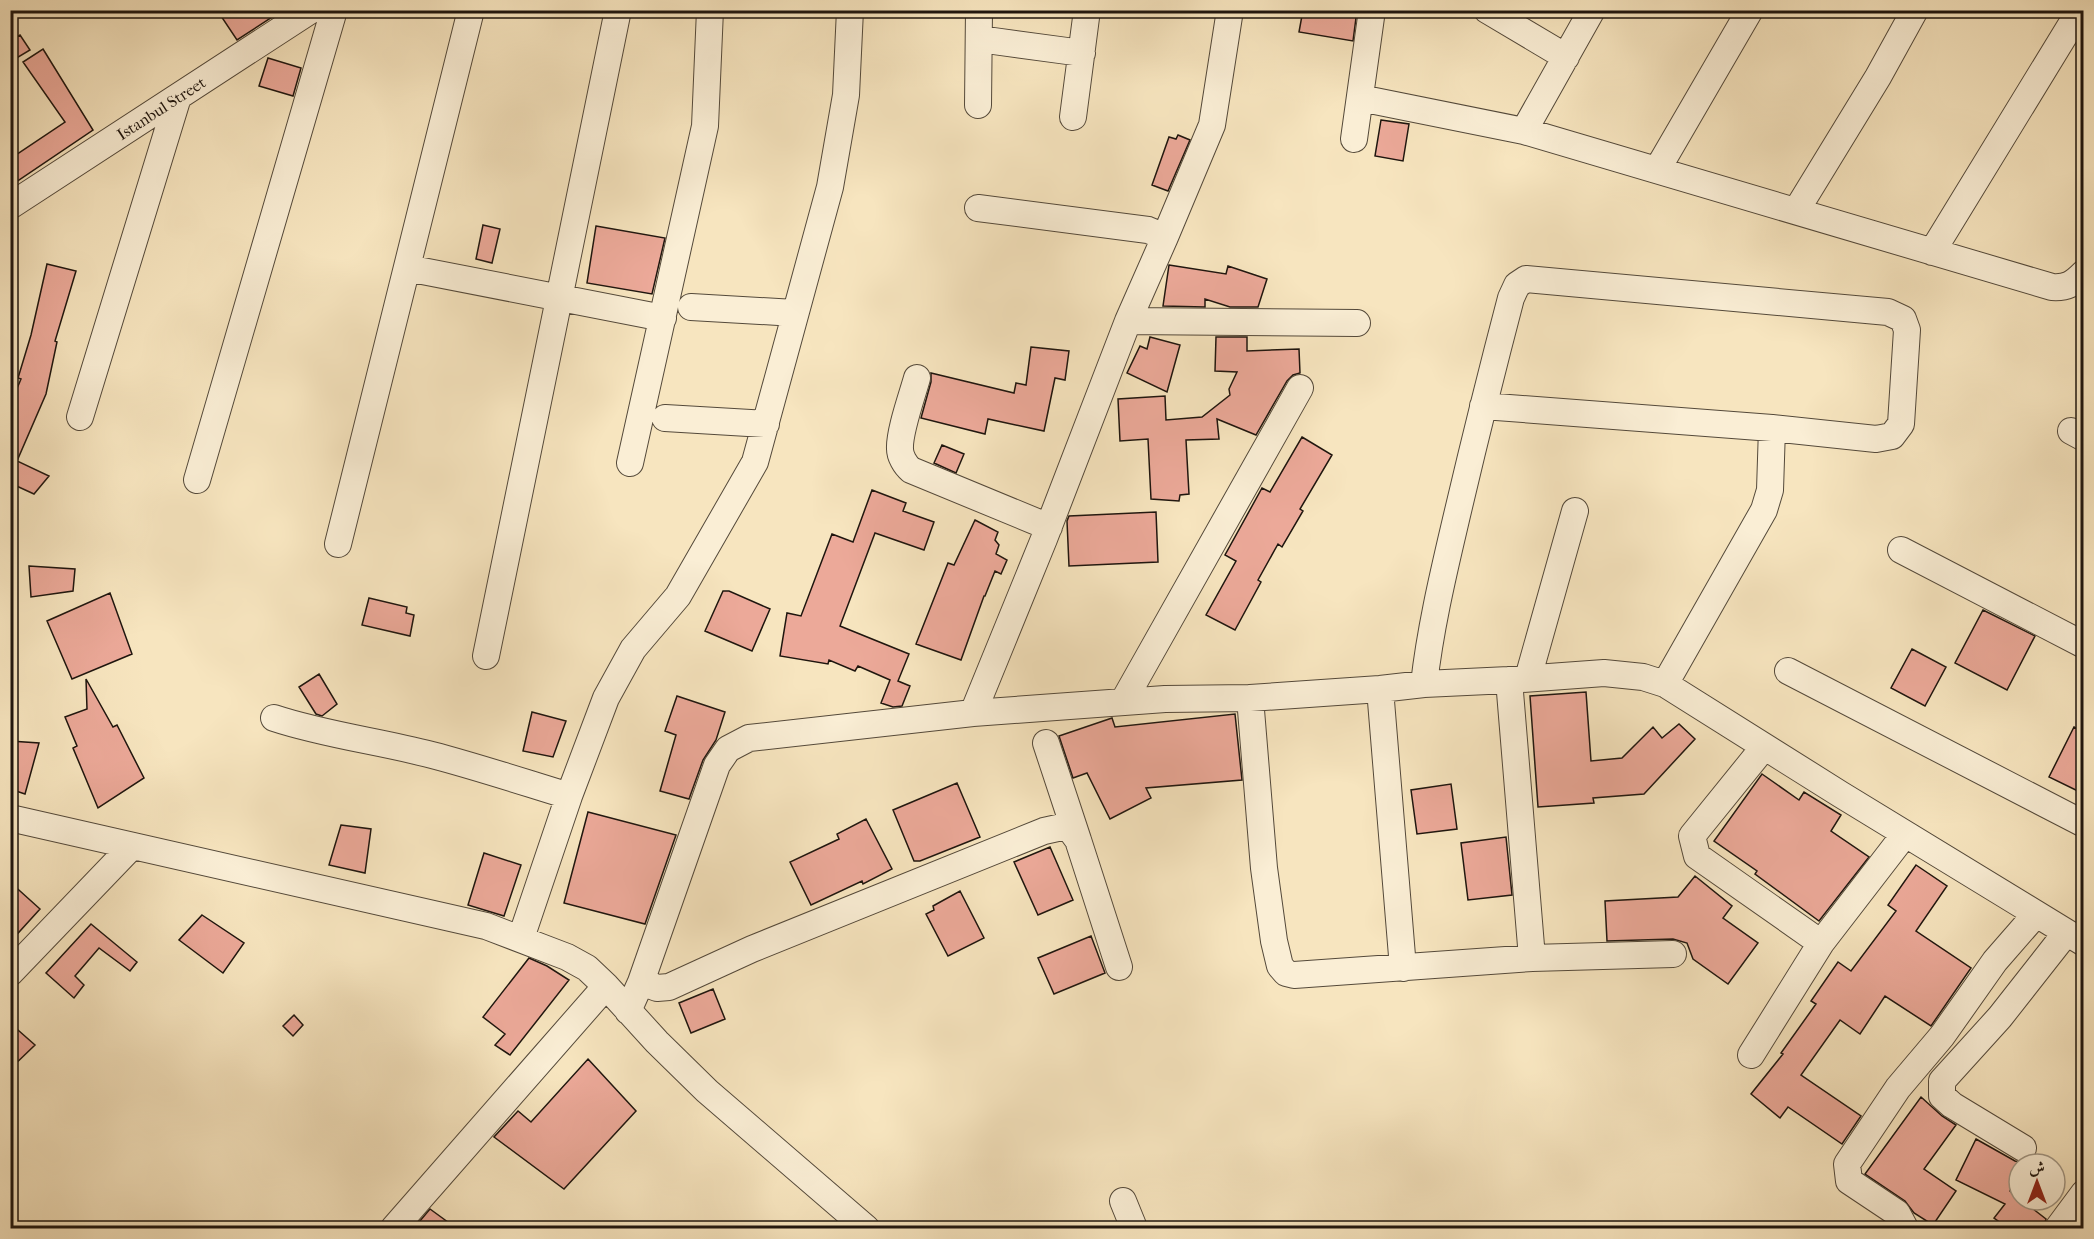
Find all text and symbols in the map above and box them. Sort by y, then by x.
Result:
street label: Istanbul Street [113,73,209,144]
north arrow [2007,1152,2067,1212]
text: ش [2029,1158,2045,1177]

